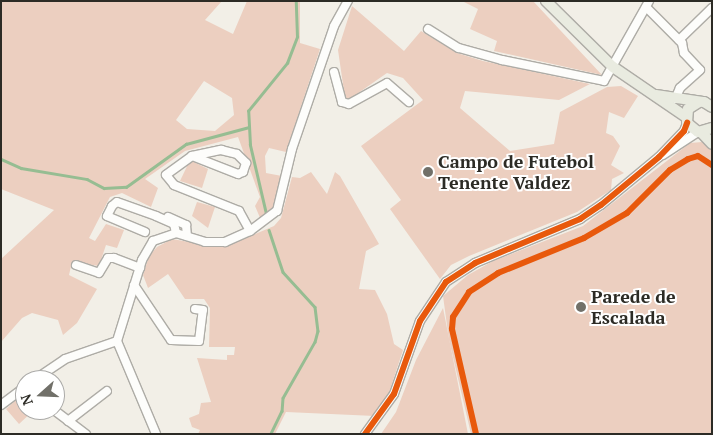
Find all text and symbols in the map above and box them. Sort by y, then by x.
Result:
place label: Campo de Futebol Tenente Valdez [438,151,594,193]
marker: Campo de Futebol Tenente Valdez [422,166,434,178]
place label: Parede de Escalada [591,286,676,328]
marker: Parede de Escalada [575,301,587,313]
north arrow [15,370,65,420]
text: N [16,392,37,408]

